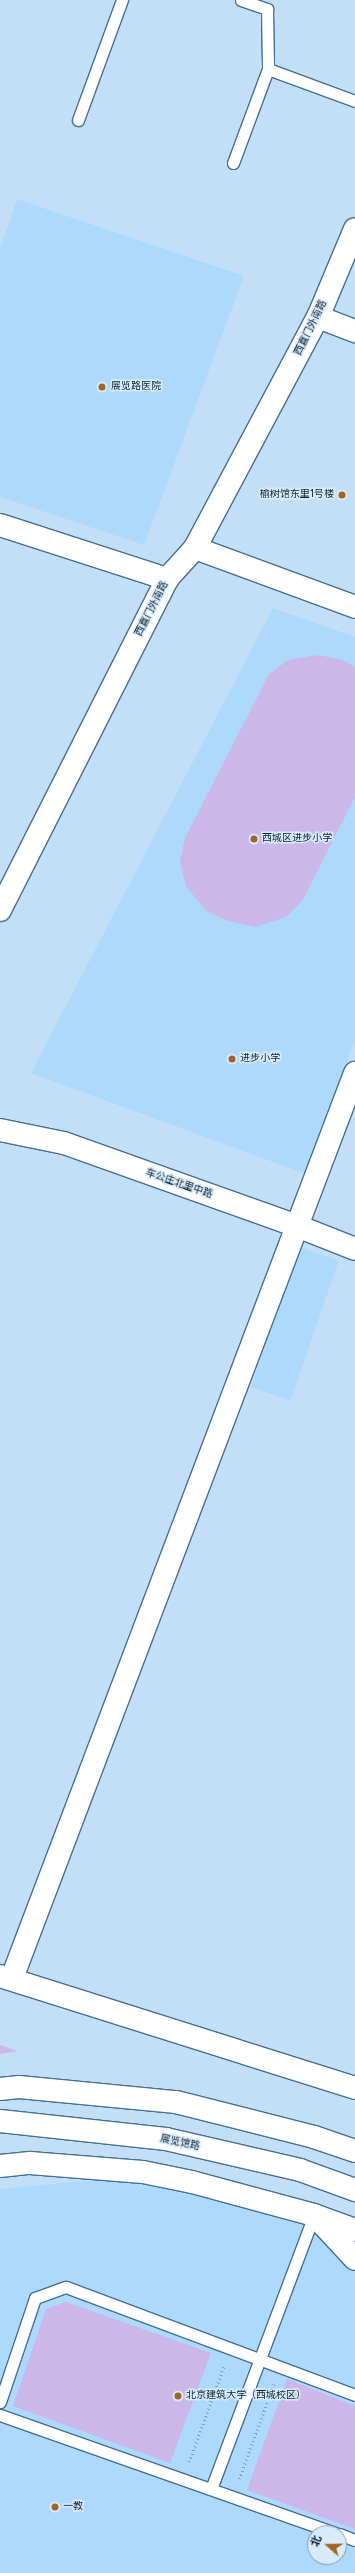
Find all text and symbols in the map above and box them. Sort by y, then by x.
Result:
street label: 西直门外南路 [292,298,330,358]
marker: 展览路医院 [96,381,108,393]
place label: 展览路医院 [111,381,161,393]
place label: 榆树馆东里1号楼 [260,489,334,501]
marker: 榆树馆东里1号楼 [337,490,347,500]
street label: 西直门外南路 [133,580,171,638]
place label: 西城区进步小学 [262,833,332,845]
marker: 西城区进步小学 [249,834,259,844]
place label: 进步小学 [240,1053,280,1065]
marker: 进步小学 [227,1054,237,1064]
street label: 车公庄北里中路 [144,1167,214,1201]
street label: 展览馆路 [159,2133,201,2153]
place label: 北京建筑大学（西城校区） [186,2390,306,2402]
marker: 北京建筑大学（西城校区） [173,2391,183,2401]
place label: 一教 [63,2501,83,2513]
marker: 一教 [50,2502,60,2512]
north arrow [307,2525,347,2565]
text: 北 [308,2534,324,2548]

